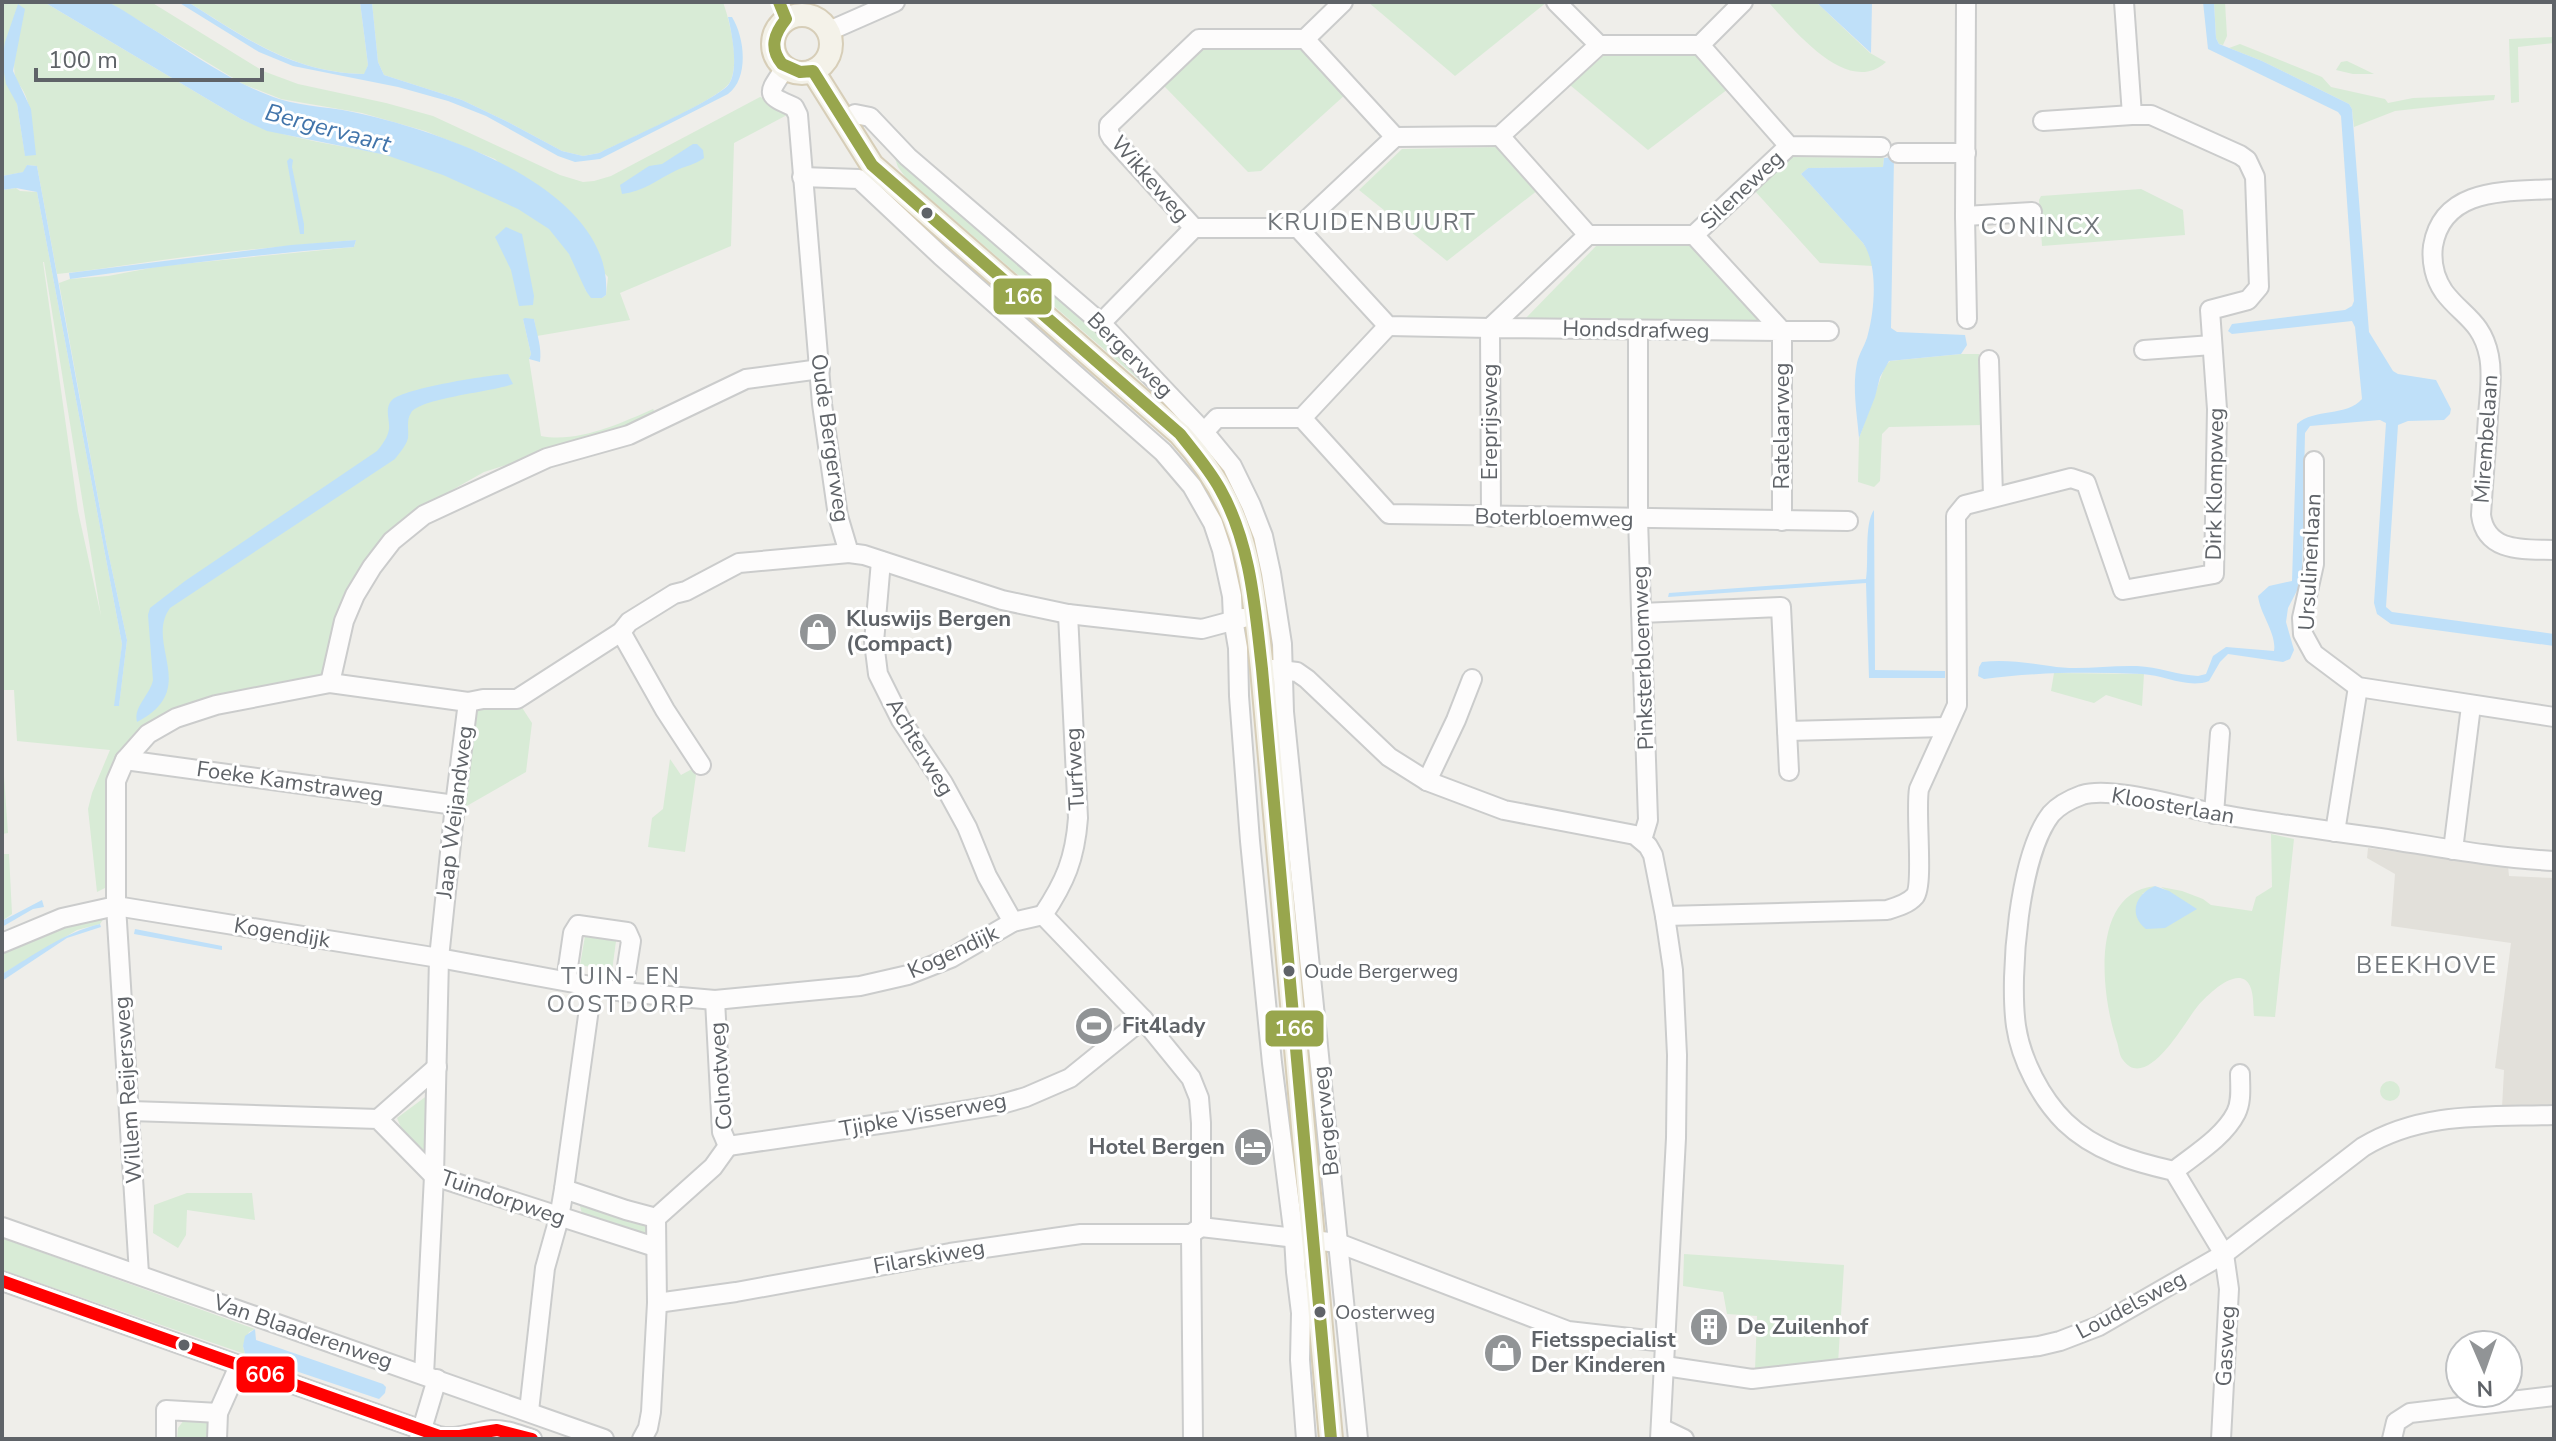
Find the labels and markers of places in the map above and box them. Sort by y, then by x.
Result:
unlabelled marker [919,205,935,221]
place label: Kluswijs Bergen (Compact) [846,604,1011,659]
shop icon: Kluswijs Bergen (Compact) [797,611,839,653]
place label: Oude Bergerweg [1304,958,1458,985]
marker: Oude Bergerweg [1281,963,1297,979]
sports icon: Fit4lady [1073,1005,1115,1047]
place label: Fit4lady [1122,1011,1206,1041]
hotel icon: Hotel Bergen [1232,1126,1274,1168]
place label: Hotel Bergen [1089,1132,1225,1162]
place label: Oosterweg [1335,1299,1435,1326]
marker: Oosterweg [1312,1304,1328,1320]
building icon: De Zuilenhof [1688,1306,1730,1348]
place label: De Zuilenhof [1737,1312,1869,1342]
place label: Fietsspecialist Der Kinderen [1531,1325,1676,1380]
shop icon: Fietsspecialist Der Kinderen [1482,1332,1524,1374]
unlabelled marker [176,1337,192,1353]

